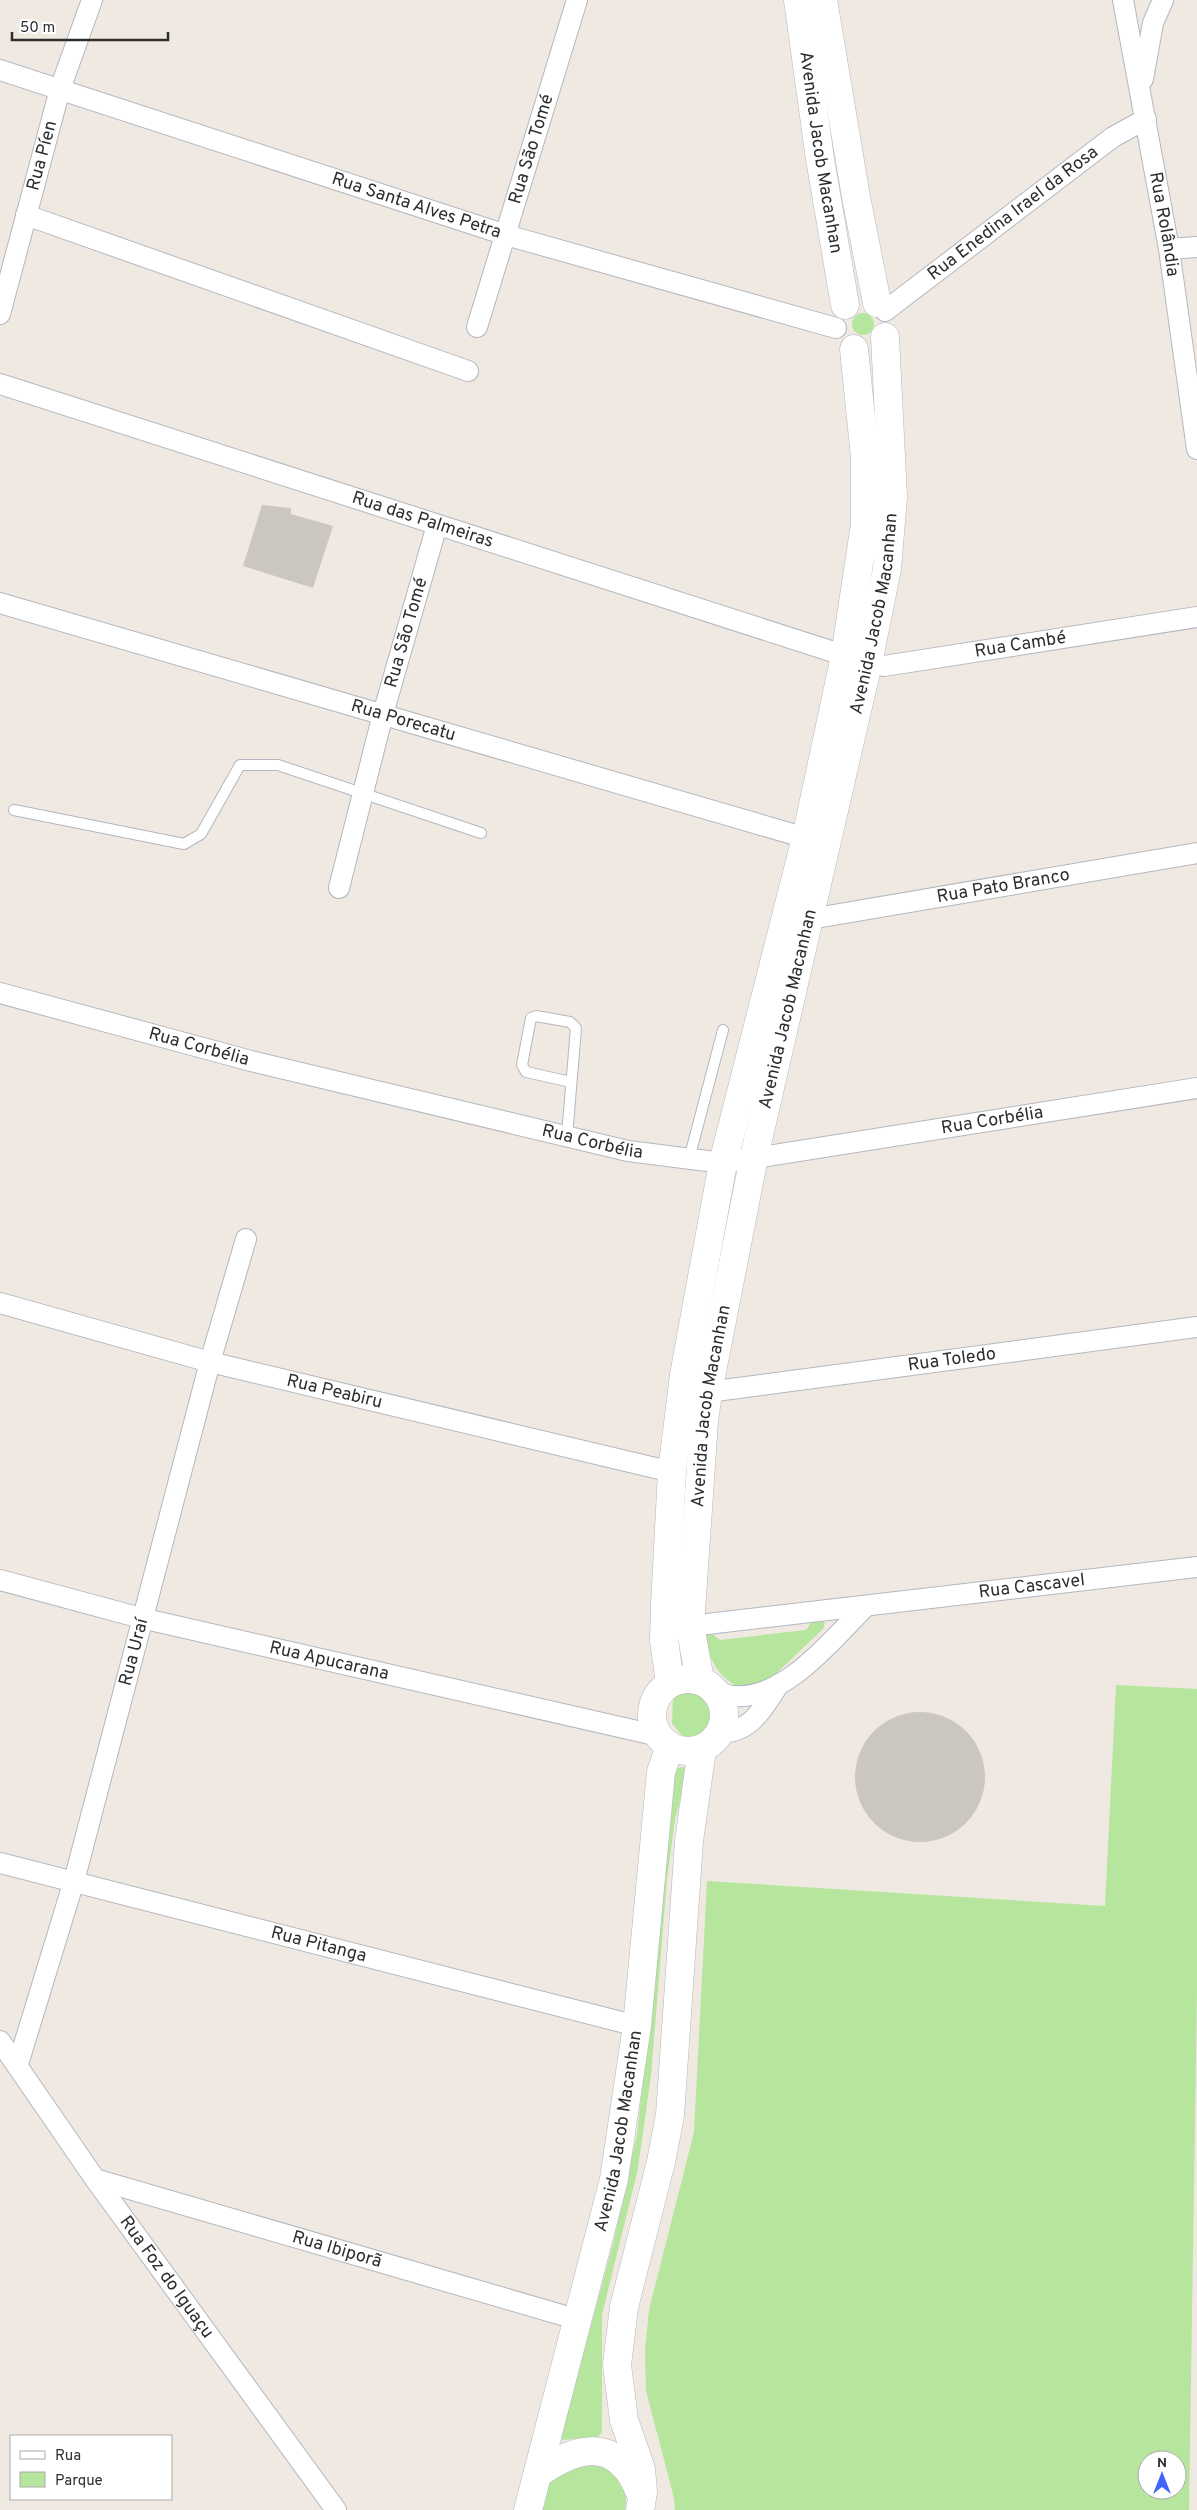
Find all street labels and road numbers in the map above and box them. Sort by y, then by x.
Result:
street label: Avenida Jacob Macanhan [794,50,847,255]
street label: Rua São Tomé [504,91,559,207]
street label: Rua Píen [22,118,63,193]
street label: Rua Enedina Irael da Rosa [923,141,1103,286]
street label: Rua Santa Alves Petra [329,167,504,244]
street label: Rua Rolândia [1143,170,1184,278]
street label: Rua das Palmeiras [349,486,496,553]
street label: Avenida Jacob Macanhan [845,512,903,717]
street label: Rua São Tomé [380,575,433,690]
street label: Rua Cambé [973,626,1068,663]
street label: Rua Porecatu [348,694,458,747]
street label: Rua Pato Branco [935,863,1071,909]
street label: Avenida Jacob Macanhan [754,907,822,1111]
street label: Rua Corbélia [146,1022,252,1071]
street label: Rua Corbélia [940,1101,1045,1140]
street label: Rua Corbélia [540,1119,644,1164]
street label: Avenida Jacob Macanhan [687,1303,736,1508]
street label: Rua Toledo [906,1342,997,1377]
street label: Rua Peabiru [284,1369,385,1414]
street label: Rua Cascavel [977,1569,1086,1604]
street label: Rua Uraí [114,1615,154,1688]
street label: Rua Apucarana [267,1636,391,1686]
street label: Rua Pitanga [268,1921,369,1968]
street label: Avenida Jacob Macanhan [589,2029,648,2234]
street label: Rua Foz do Iguaçu [114,2211,219,2343]
street label: Rua Ibiporã [290,2226,384,2273]

